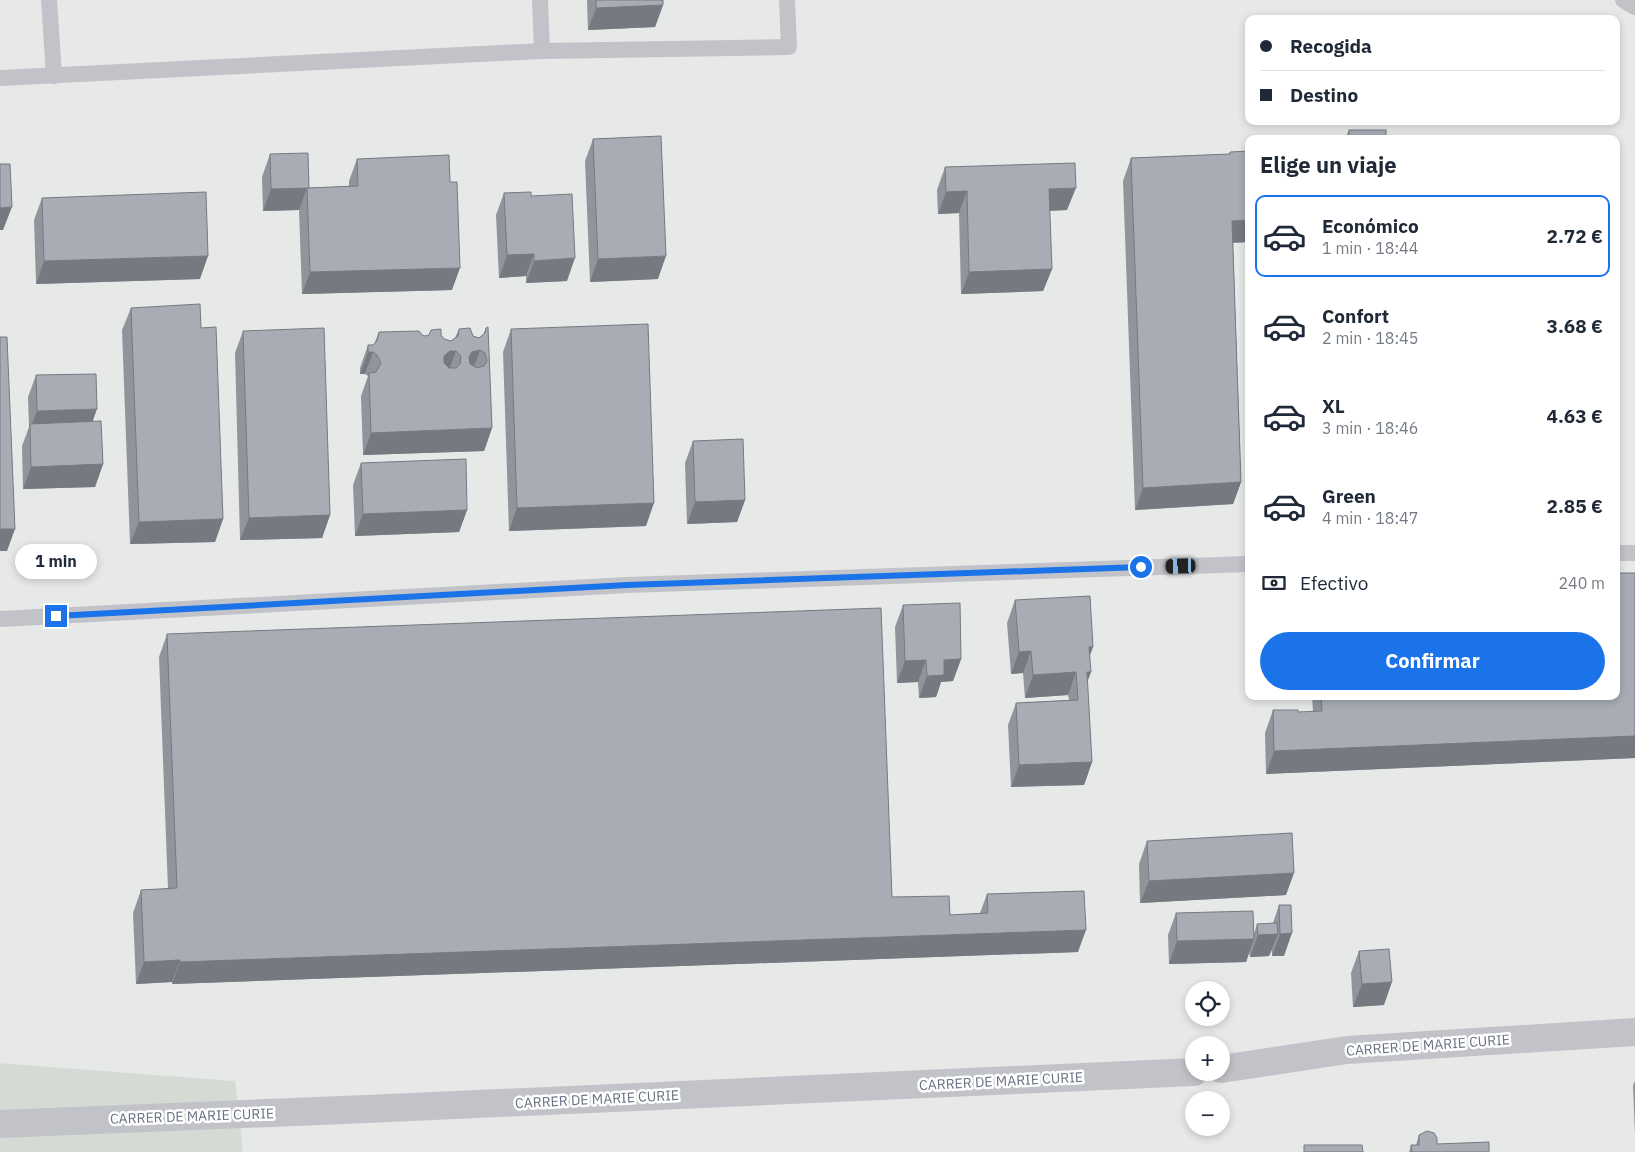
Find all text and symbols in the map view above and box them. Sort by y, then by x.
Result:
text: Recogida [1290,34,1372,58]
text: Destino [1290,83,1358,107]
text: Elige un viaje [1260,150,1397,179]
icon: car [1262,214,1307,259]
text: Económico [1322,214,1419,238]
text: 2.72 € [1547,224,1603,248]
text: 1 min · 18:44 [1322,238,1418,258]
icon: car [1262,304,1307,349]
text: Confort [1322,304,1389,328]
text: 3.68 € [1547,314,1603,338]
text: 2 min · 18:45 [1322,328,1418,348]
icon: car [1262,394,1307,439]
text: XL [1322,394,1345,418]
text: 4.63 € [1547,404,1603,428]
text: 3 min · 18:46 [1322,418,1418,438]
icon: car [1262,484,1307,529]
text: Green [1322,484,1376,508]
text: 2.85 € [1547,494,1603,518]
text: 4 min · 18:47 [1322,508,1418,528]
callout: 1 min [15,544,97,578]
text: 1 min [35,551,77,571]
route start [1130,556,1152,578]
car [1165,558,1196,574]
icon: cash [1260,569,1288,597]
text: Efectivo [1300,571,1368,595]
text: 240 m [1558,573,1605,593]
route end [45,605,67,627]
button: Confirmar [1260,632,1605,690]
map controls [1185,981,1230,1136]
button: locate [1185,981,1230,1026]
street label: CARRER DE MARIE CURIE [1345,1030,1511,1060]
button: + [1185,1036,1230,1081]
street label: CARRER DE MARIE CURIE [919,1068,1083,1094]
street label: CARRER DE MARIE CURIE [515,1086,679,1112]
button: − [1185,1091,1230,1136]
street label: CARRER DE MARIE CURIE [110,1104,274,1128]

